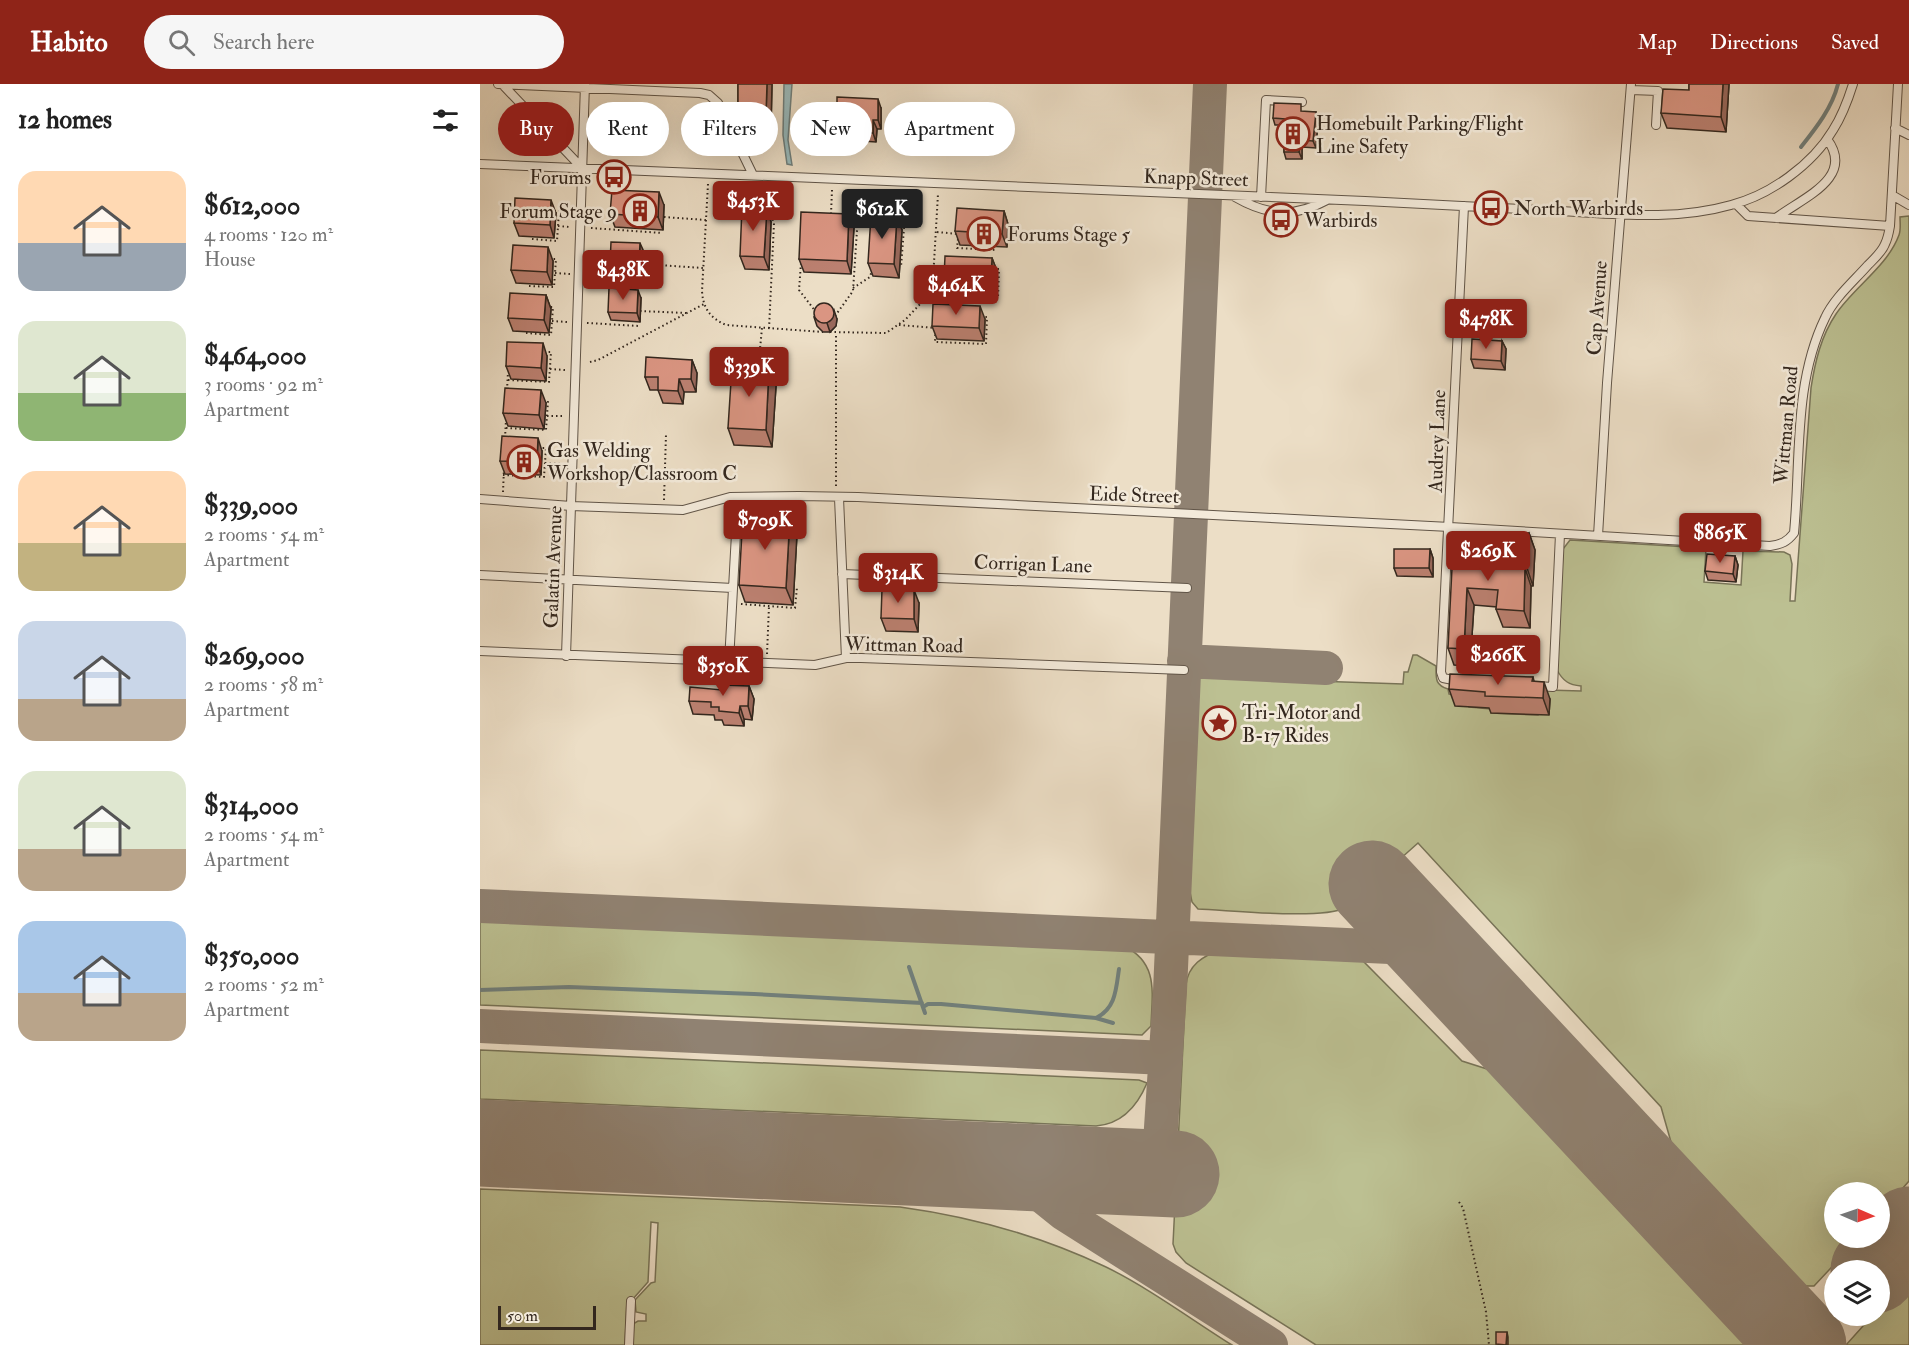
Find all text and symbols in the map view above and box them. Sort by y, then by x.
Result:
search box [144,15,564,69]
text: Habito [30,25,108,60]
icon: search [165,26,198,59]
text: Search here [213,28,315,56]
text: Map [1637,29,1677,56]
text: Directions [1710,29,1798,56]
text: Saved [1831,29,1879,56]
chip: Buy [498,102,574,156]
chip: Rent [586,102,669,156]
chip: Filters [681,102,778,156]
chip: New [790,102,872,156]
chip: Apartment [884,102,1015,156]
text: 12 homes [18,104,112,136]
icon: filters [429,104,462,137]
place label: Homebuilt Parking/Flight Line Safety [1316,111,1524,159]
building icon: Homebuilt Parking/Flight Line Safety [1275,116,1311,152]
bus stop icon: Forums [596,159,632,195]
street label: Knapp Street [1143,164,1249,193]
place label: Forums [529,165,591,190]
pin: $453K [711,181,795,232]
text: $453K [727,188,779,213]
pin: $612K [840,189,924,240]
text: $612,000 [204,190,300,222]
bus stop icon: North Warbirds [1473,190,1509,226]
building icon: Forum Stage 9 [622,193,658,229]
icon: home [66,195,138,267]
text: $612K [856,196,908,221]
place label: North Warbirds [1514,196,1643,221]
place label: Forum Stage 9 [499,199,617,224]
bus stop icon: Warbirds [1263,202,1299,238]
place label: Warbirds [1303,208,1378,233]
building icon: Forums Stage 5 [966,216,1002,252]
text: 4 rooms · 120 m² [204,222,333,247]
place label: Forums Stage 5 [1007,222,1130,247]
text: House [204,247,255,272]
pin: $438K [581,250,665,301]
text: $438K [596,257,650,282]
street label: Cap Avenue [1581,260,1614,356]
pin: $464K [914,265,998,316]
text: $464K [928,272,984,297]
pin: $478K [1444,299,1528,350]
text: $478K [1459,306,1513,331]
text: $464,000 [204,340,307,372]
icon: home [66,345,138,417]
pin: $339K [707,347,791,398]
text: $339K [724,354,774,379]
street label: Wittman Road [1768,365,1804,486]
text: 3 rooms · 92 m² [204,372,323,397]
street label: Audrey Lane [1423,389,1451,494]
text: Apartment [204,397,289,422]
place label: Gas Welding Workshop/Classroom C [546,438,737,487]
building icon: Gas Welding Workshop/Classroom C [506,444,542,480]
street label: Eide Street [1088,481,1180,509]
text: $339,000 [204,490,298,522]
icon: home [66,495,138,567]
pin: $709K [723,500,807,551]
street label: Galatin Avenue [538,505,568,629]
text: $709K [738,507,792,532]
pin: $865K [1678,513,1762,564]
text: $865K [1693,520,1747,545]
text: 2 rooms · 54 m² [204,522,324,547]
pin: $269K [1446,531,1530,582]
text: $269K [1460,538,1516,563]
text: Apartment [204,547,289,572]
street label: Corrigan Lane [973,549,1093,579]
pin: $314K [856,553,940,604]
text: $314K [873,560,923,585]
street label: Wittman Road [843,631,964,659]
pin: $266K [1456,635,1540,686]
text: $269,000 [204,640,304,672]
text: $266K [1470,642,1526,667]
icon: home [66,645,138,717]
pin: $350K [681,646,765,697]
text: $350K [697,653,749,678]
text: 2 rooms · 58 m² [204,672,323,697]
text: Apartment [204,697,289,722]
place label: Tri-Motor and B-17 Rides [1242,700,1361,748]
place icon: Tri-Motor and B-17 Rides [1201,705,1237,741]
text: $314,000 [204,790,299,822]
icon: home [66,795,138,867]
text: 2 rooms · 54 m² [204,822,324,847]
text: Apartment [204,847,289,872]
text: $350,000 [204,940,299,972]
icon: home [66,945,138,1017]
text: 2 rooms · 52 m² [204,972,324,997]
text: Apartment [204,997,289,1022]
north arrow [1824,1182,1890,1248]
map controls [1824,1182,1890,1326]
button: layers [1824,1260,1890,1326]
scale bar [498,1303,596,1330]
text: 50 m [507,1306,538,1326]

